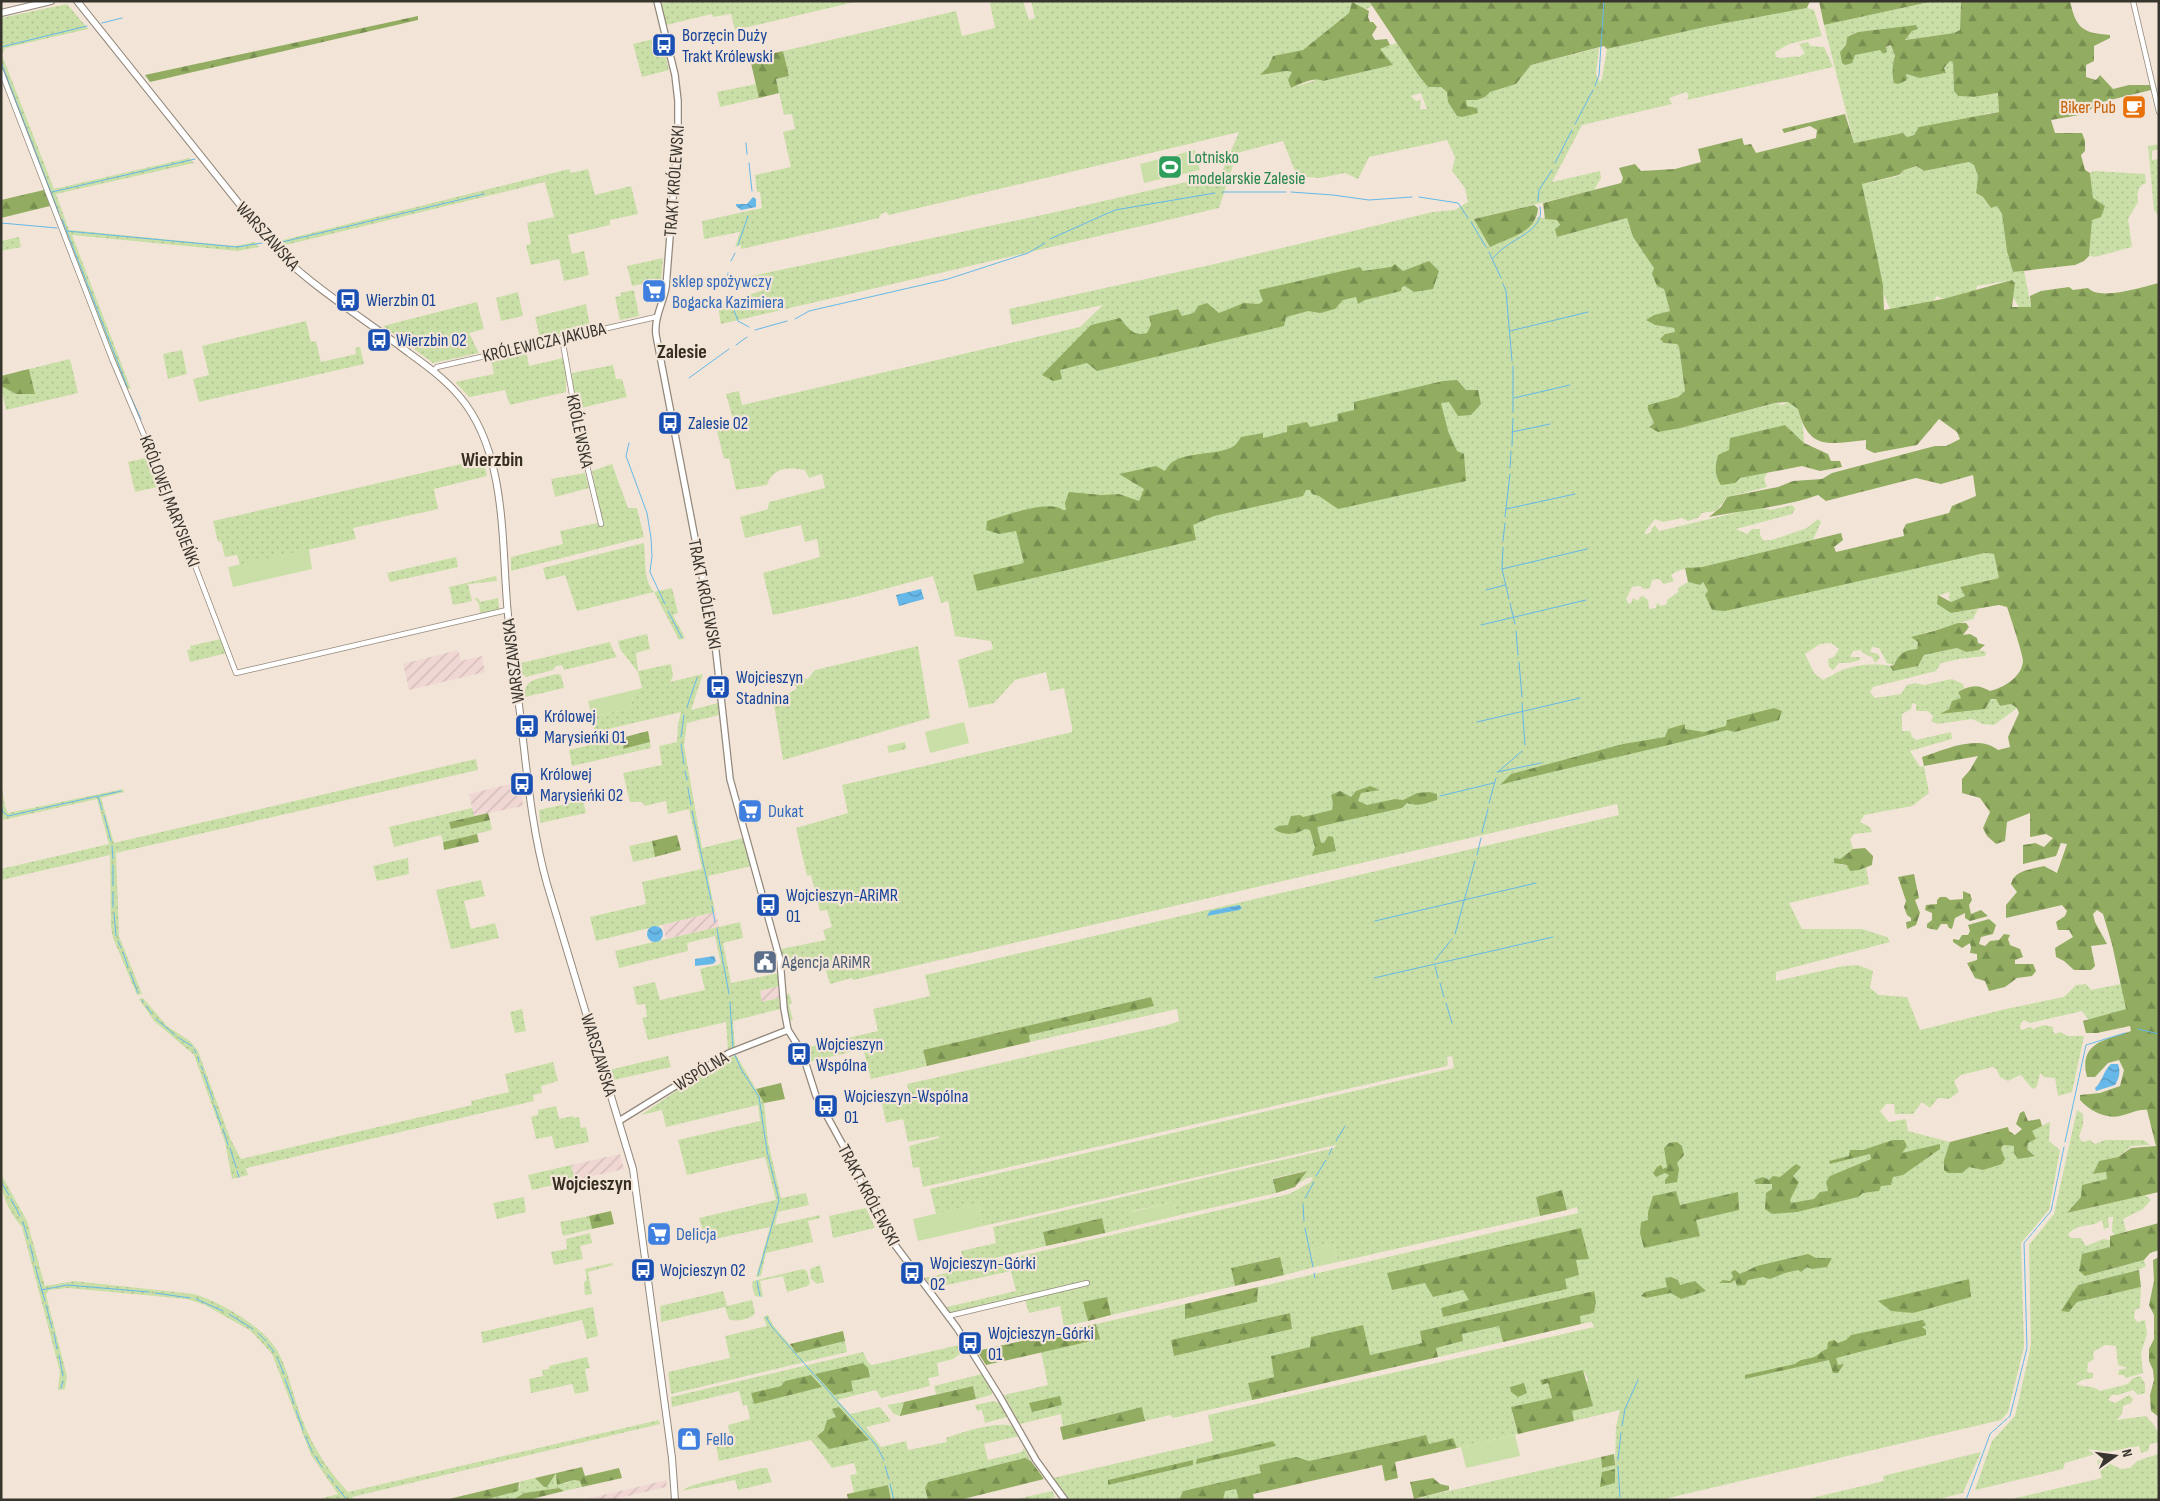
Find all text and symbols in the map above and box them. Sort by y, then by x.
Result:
place label: Borzęcin Duży Trakt Królewski [682,25,773,67]
bus stop icon: Borzęcin Duży Trakt Królewski [651,32,677,58]
cafe icon: Biker Pub [2121,94,2147,120]
place label: Biker Pub [2060,97,2116,118]
street label: TRAKT KRÓLEWSKI [660,125,689,238]
place label: Lotnisko modelarskie Zalesie [1188,147,1306,189]
sports icon: Lotnisko modelarskie Zalesie [1157,154,1183,180]
street label: WARSZAWSKA [231,198,304,275]
place label: sklep spożywczy Bogacka Kazimiera [672,271,784,313]
supermarket icon: sklep spożywczy Bogacka Kazimiera [641,278,667,304]
bus stop icon: Wierzbin 01 [335,287,361,313]
place label: Wierzbin 01 [366,290,436,311]
street label: KRÓLEWICZA JAKUBA [481,318,608,367]
bus stop icon: Wierzbin 02 [366,327,392,353]
place label: Wierzbin 02 [396,330,467,351]
district label: Zalesie [657,340,707,364]
street label: KRÓLEWSKA [561,392,598,470]
bus stop icon: Zalesie 02 [657,410,683,436]
place label: Zalesie 02 [688,413,748,434]
street label: KRÓLOWEJ MARYSIEŃKI [135,432,204,570]
district label: Wierzbin [461,448,523,472]
street label: TRAKT KRÓLEWSKI [684,537,725,651]
street label: WARSZAWSKA [498,617,529,704]
place label: Wojcieszyn Stadnina [736,667,803,709]
bus stop icon: Wojcieszyn Stadnina [705,674,731,700]
place label: Królowej Marysieńki 01 [544,706,627,748]
bus stop icon: Królowej Marysieńki 01 [514,713,540,739]
place label: Królowej Marysieńki 02 [540,764,623,806]
bus stop icon: Królowej Marysieńki 02 [509,771,535,797]
supermarket icon: Dukat [737,798,763,824]
place label: Dukat [768,801,804,822]
place label: Wojcieszyn-ARiMR 01 [786,885,898,927]
bus stop icon: Wojcieszyn-ARiMR 01 [755,892,781,918]
public building icon: Agencja ARiMR [752,949,778,975]
place label: Agencja ARiMR [781,952,871,973]
street label: WARSZAWSKA [576,1011,621,1099]
place label: Wojcieszyn Wspólna [816,1034,883,1076]
bus stop icon: Wojcieszyn Wspólna [786,1041,812,1067]
street label: WSPÓLNA [670,1047,732,1096]
place label: Wojcieszyn-Wspólna 01 [844,1086,968,1128]
bus stop icon: Wojcieszyn-Wspólna 01 [813,1093,839,1119]
street label: TRAKT KRÓLEWSKI [833,1141,904,1250]
district label: Wojcieszyn [552,1172,632,1196]
supermarket icon: Delicja [646,1221,672,1247]
place label: Delicja [676,1224,717,1245]
place label: Wojcieszyn-Górki 02 [930,1253,1036,1295]
bus stop icon: Wojcieszyn 02 [630,1257,656,1283]
place label: Wojcieszyn 02 [660,1260,746,1281]
bus stop icon: Wojcieszyn-Górki 02 [899,1260,925,1286]
place label: Wojcieszyn-Górki 01 [988,1323,1094,1365]
bus stop icon: Wojcieszyn-Górki 01 [957,1330,983,1356]
shop icon: Fello [676,1426,702,1452]
place label: Fello [706,1429,734,1450]
north arrow [2090,1431,2140,1481]
text: N [2118,1447,2136,1459]

